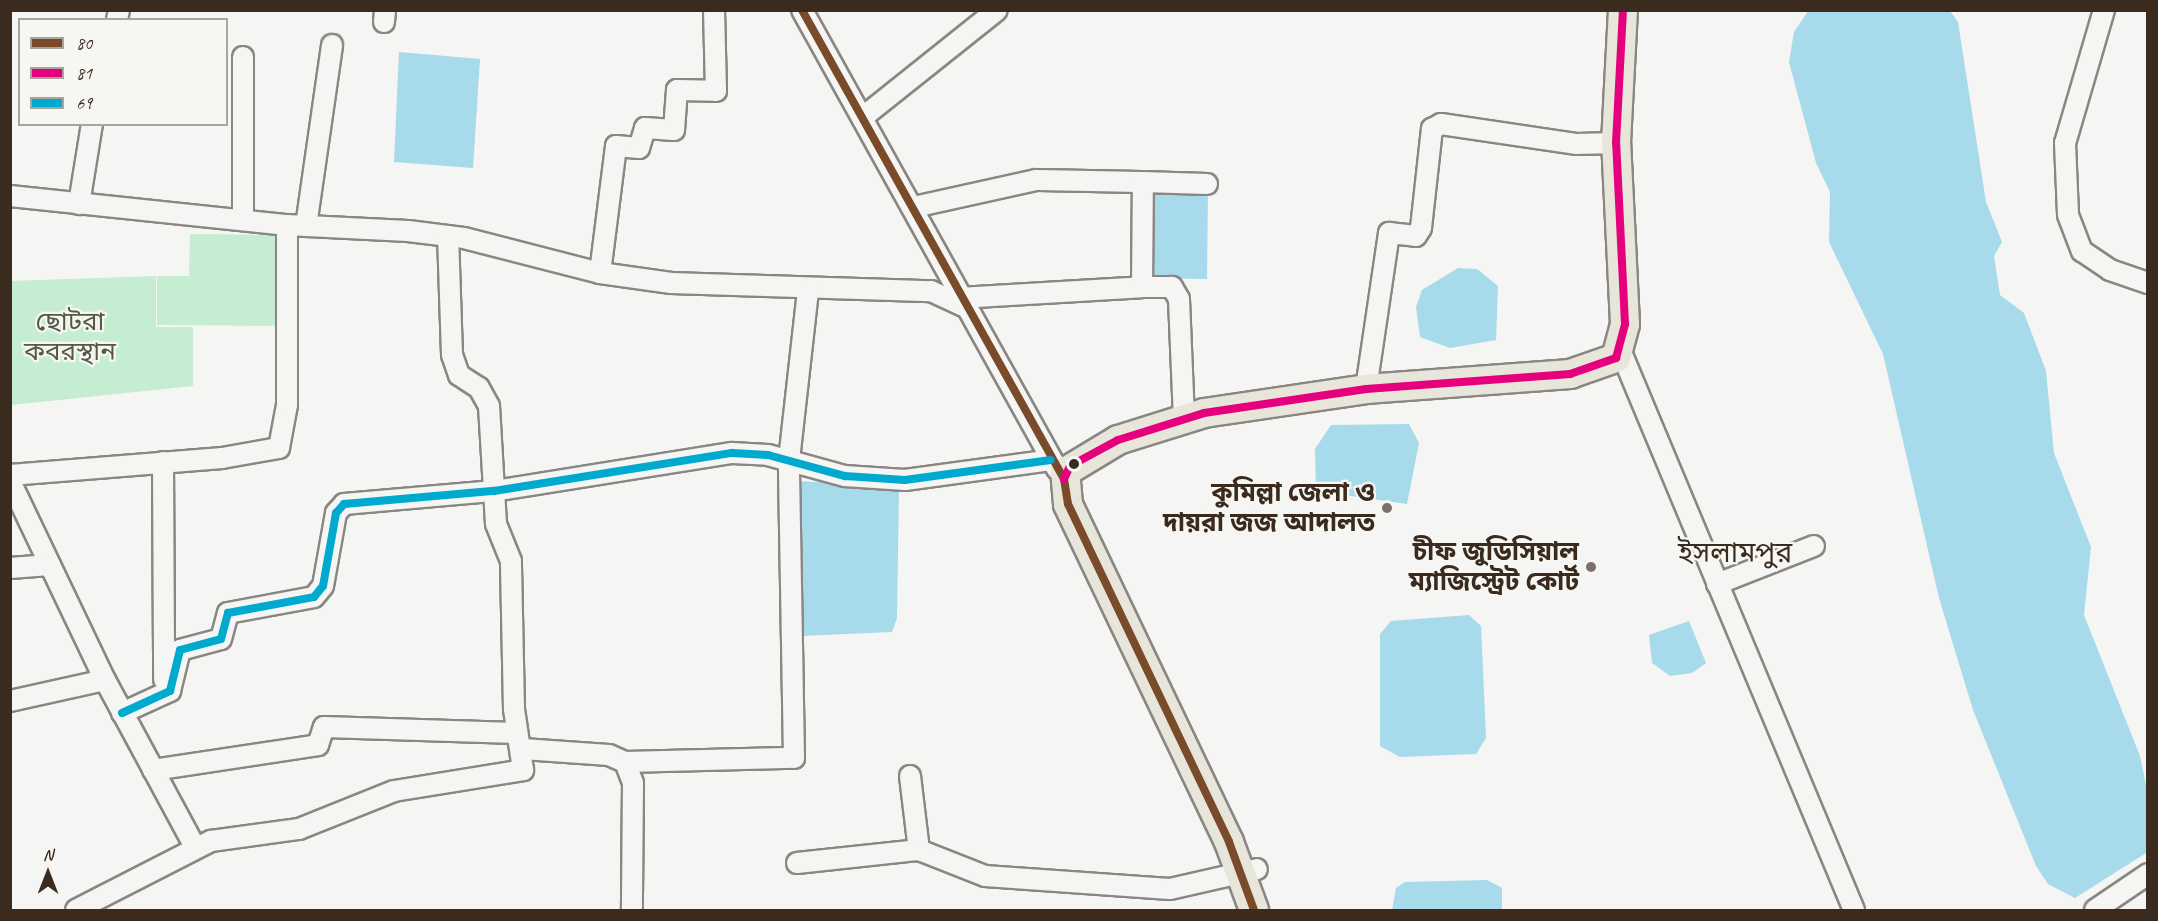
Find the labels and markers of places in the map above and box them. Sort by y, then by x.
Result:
unlabelled marker [1068,458,1080,470]
place label: কুমিল্লা জেলা ও দায়রা জজ আদালত [1163,477,1375,538]
marker: কুমিল্লা জেলা ও দায়রা জজ আদালত [1380,501,1394,515]
place label: চীফ জুডিসিয়াল ম্যাজিস্ট্রেট কোর্ট [1409,536,1579,598]
marker: চীফ জুডিসিয়াল ম্যাজিস্ট্রেট কোর্ট [1584,560,1598,574]

